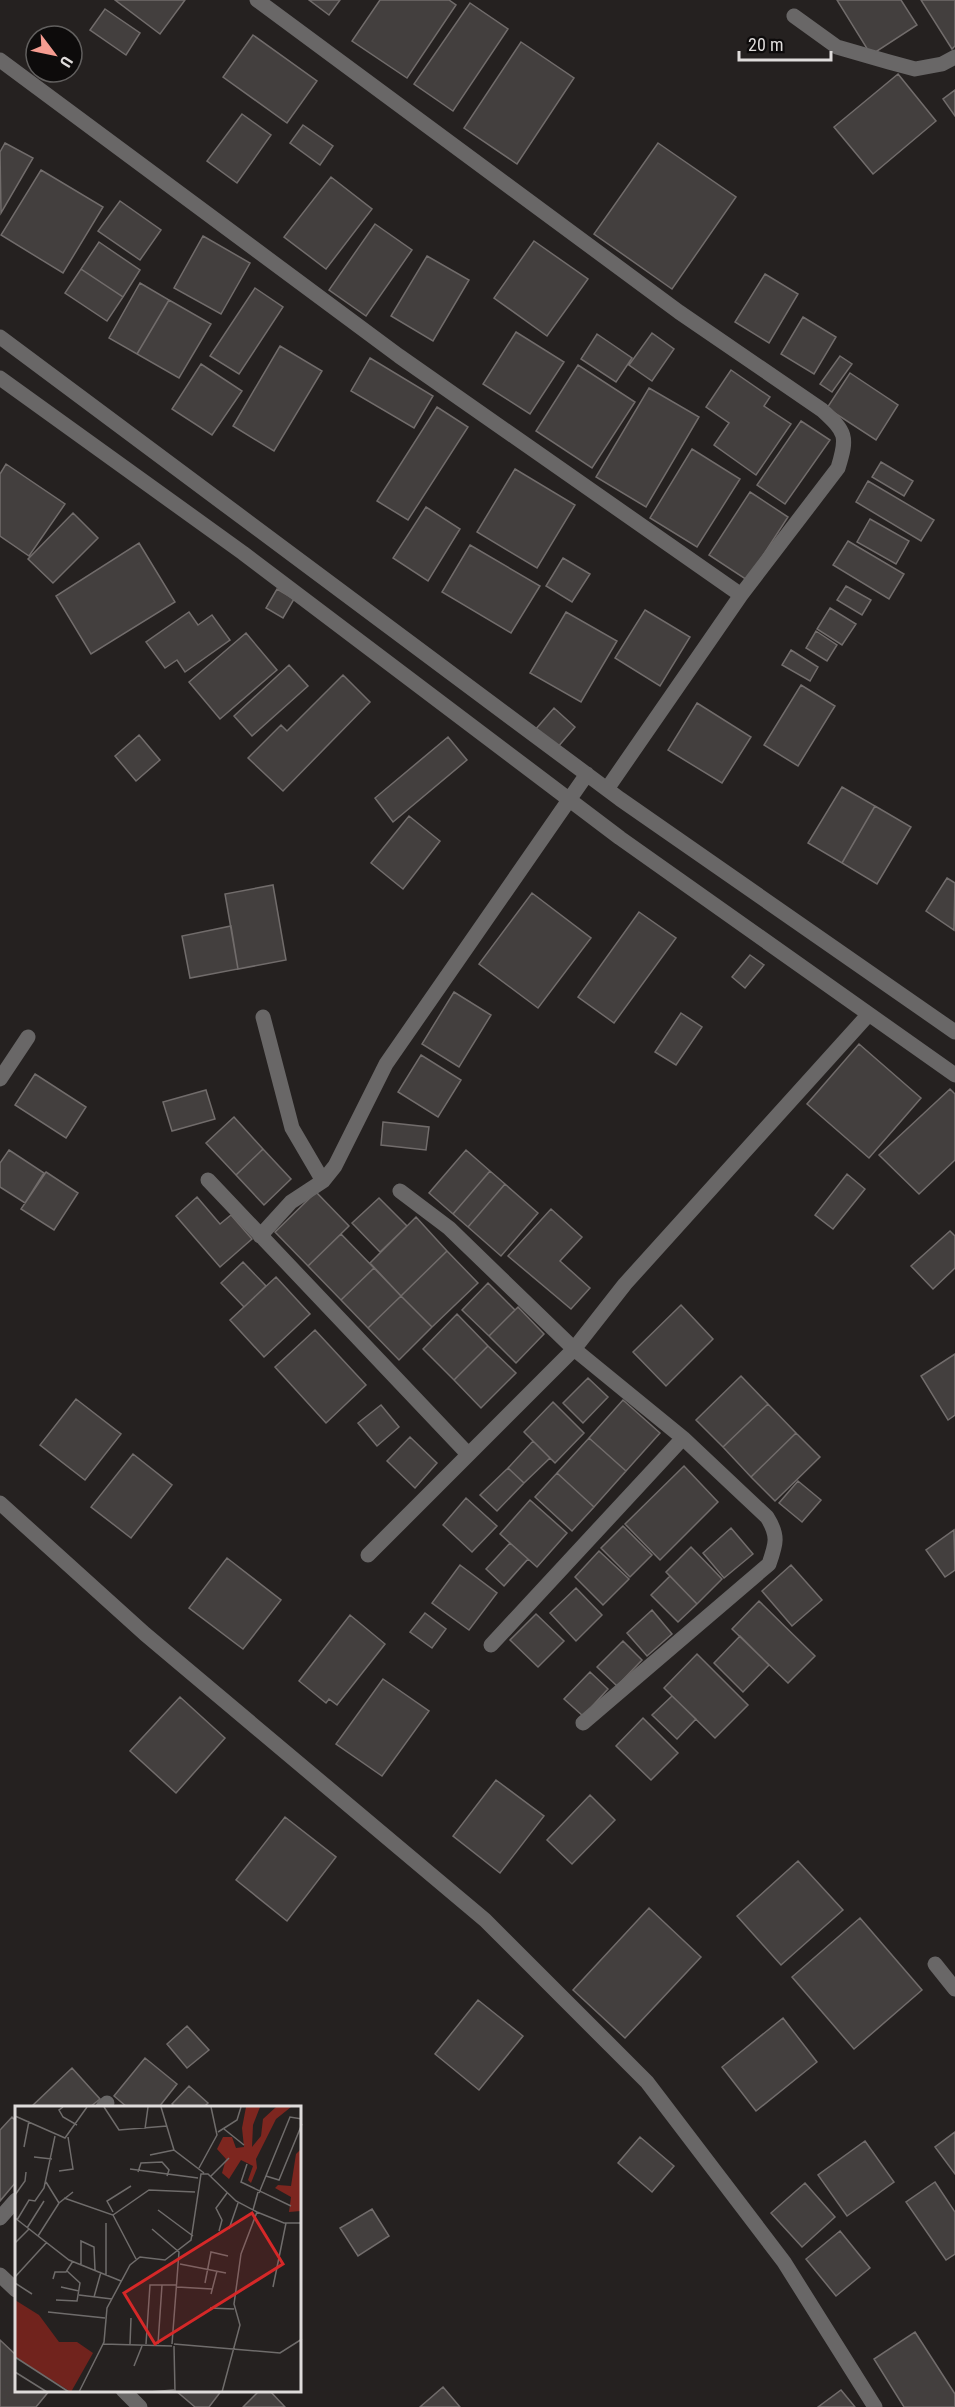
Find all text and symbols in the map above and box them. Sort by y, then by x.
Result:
north arrow [24,24,84,84]
scale bar [739,24,830,62]
text: 20 m [748,34,783,55]
text: U [56,53,77,71]
inset map [15,2106,302,2392]

